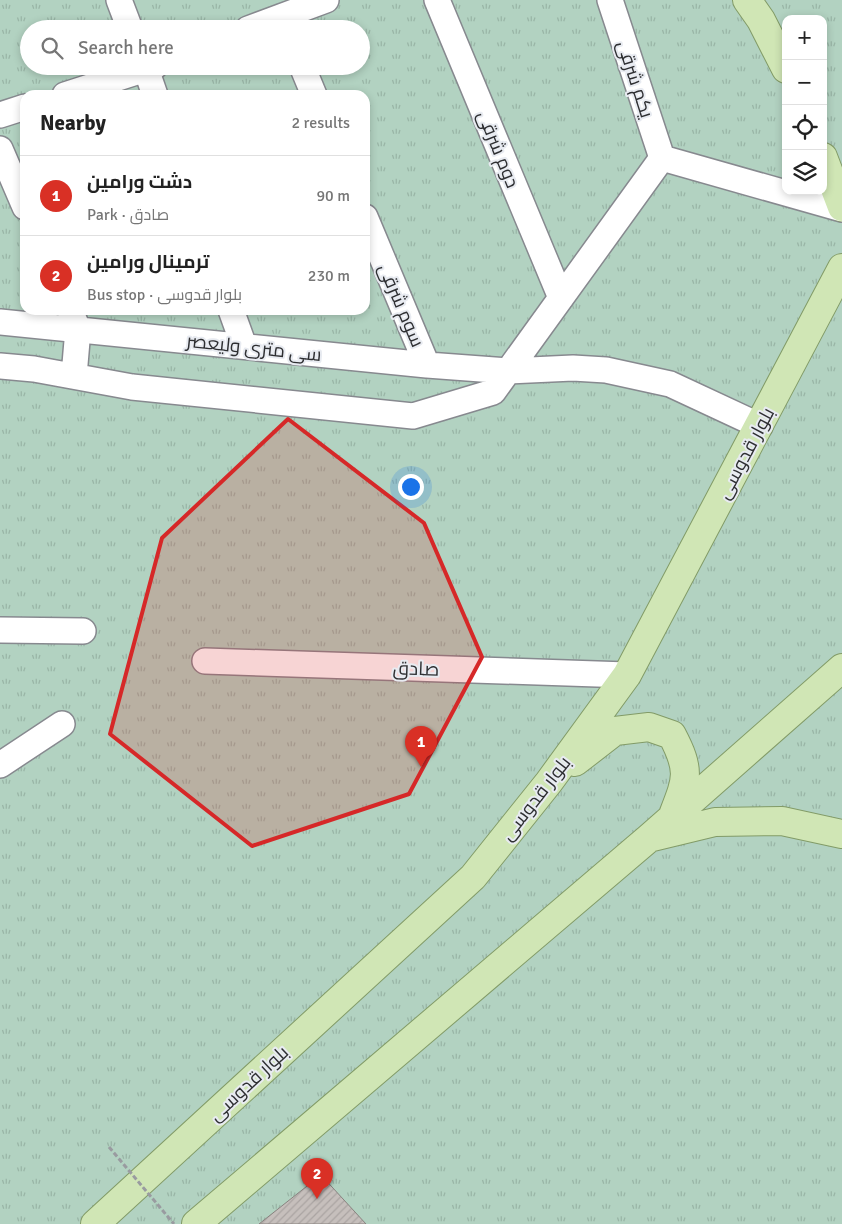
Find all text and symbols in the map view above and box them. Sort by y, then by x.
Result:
map controls [782,15,827,195]
button: + [782,15,827,60]
search box [20,20,370,75]
icon: search [38,34,66,62]
text: Search here [78,36,174,60]
street label: یکم شرقی [610,38,659,121]
button: − [782,60,827,105]
button: locate [782,105,827,150]
street label: دوم شرقی [471,107,524,192]
text: Nearby [40,110,106,136]
text: 2 results [291,113,350,133]
button: layers [782,150,827,195]
text: دشت ورامین [87,170,192,194]
text: 1 [52,186,60,206]
text: 90 m [316,186,350,206]
text: Park · صادق [87,205,169,225]
text: ترمینال ورامین [87,250,209,274]
street label: سوم شرقی [372,260,429,351]
text: 2 [52,266,60,286]
text: 230 m [308,266,350,286]
text: Bus stop · بلوار قدوسی [87,285,242,305]
street label: سی متری ولیعصر [184,329,323,367]
street label: بلوار قدوسی [712,403,780,504]
your location [398,474,424,500]
street label: صادق [392,656,440,682]
pin: 1 [405,726,437,767]
street label: بلوار قدوسی [495,752,576,846]
street label: بلوار قدوسی [204,1041,294,1127]
pin: 2 [301,1158,333,1199]

